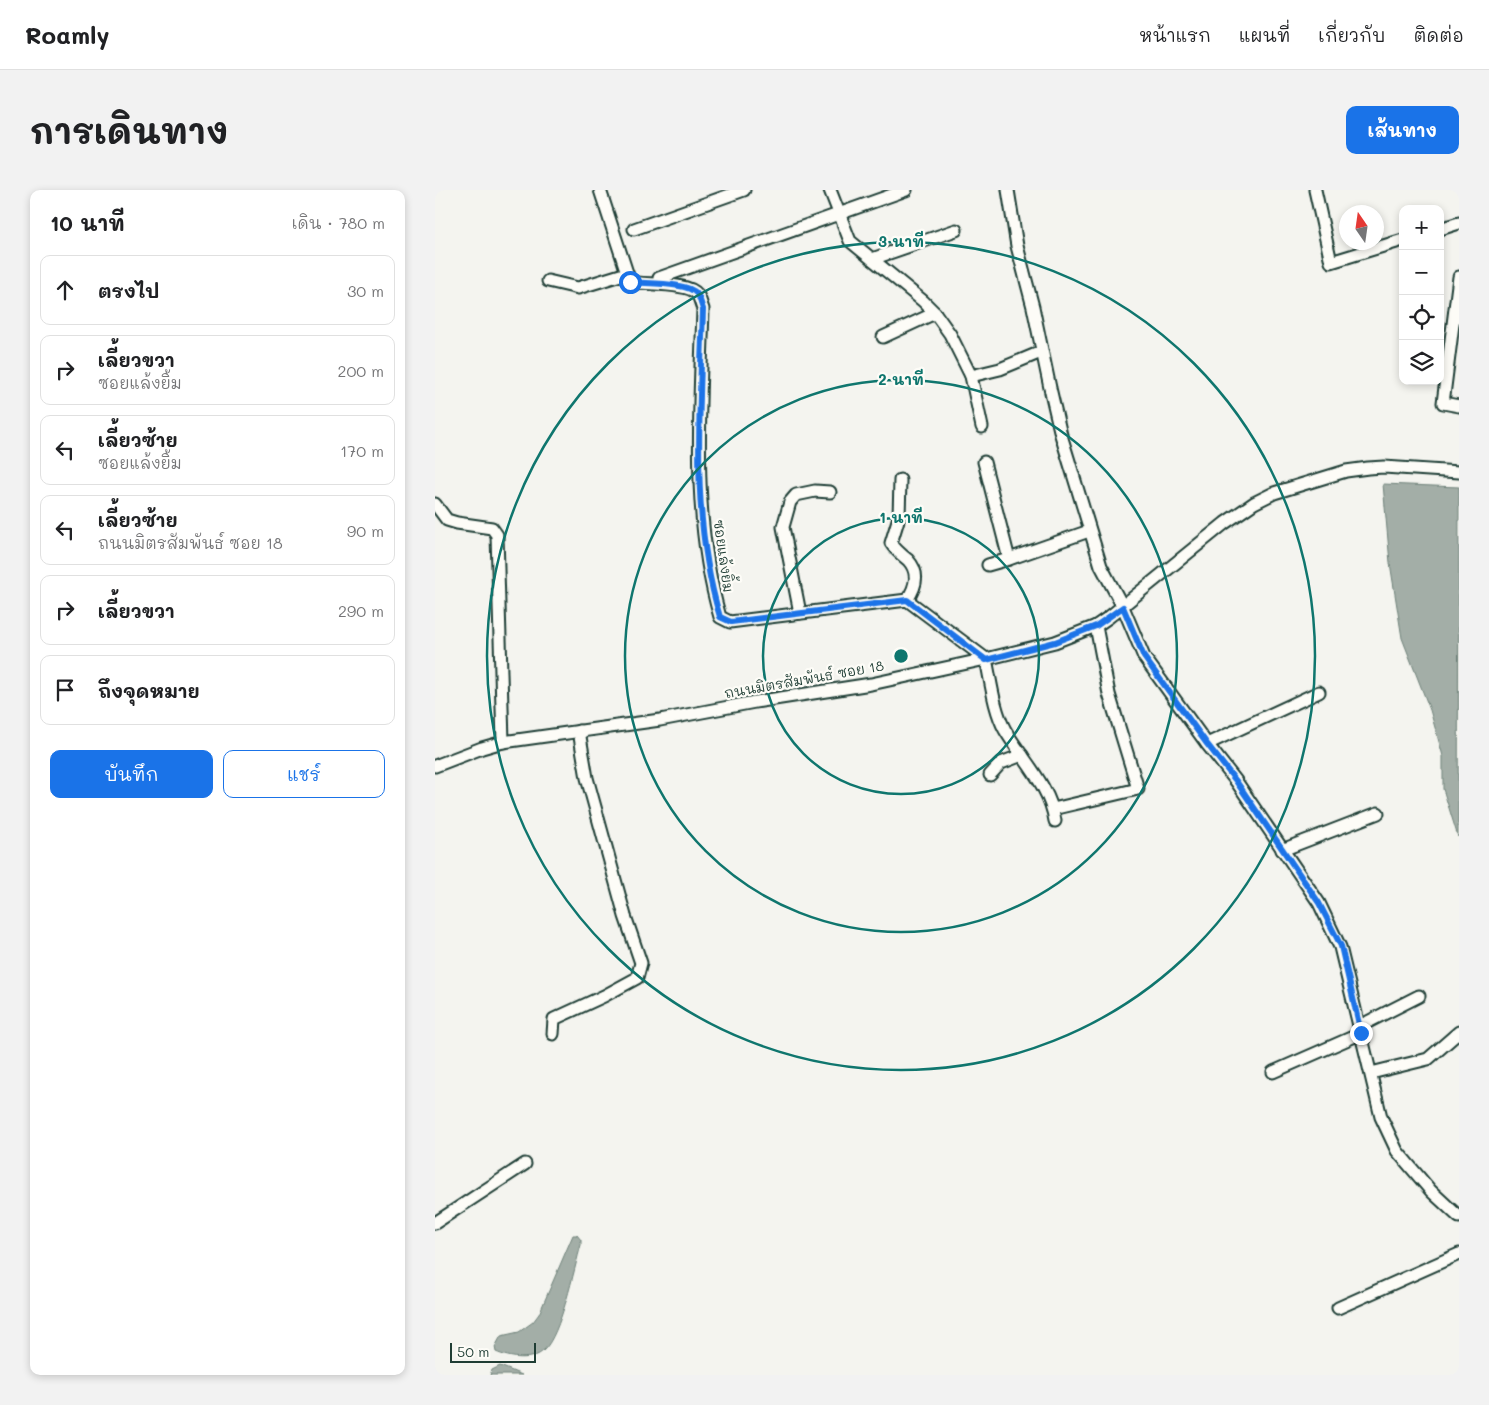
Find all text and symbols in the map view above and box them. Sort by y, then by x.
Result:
text: Roamly [25,19,109,50]
text: หน้าแรก [1139,23,1211,47]
text: แผนที่ [1239,23,1290,47]
text: เกี่ยวกับ [1318,23,1385,47]
text: ติดต่อ [1413,23,1464,47]
button: เส้นทาง [1346,106,1459,154]
text: การเดินทาง [30,107,228,153]
north arrow [1339,205,1384,250]
map controls [1399,205,1444,385]
button: + [1399,205,1444,250]
text: 10 นาที [50,209,125,236]
text: เดิน · 780 m [292,212,385,233]
text: 3 นาที [878,230,924,251]
button: − [1399,250,1444,295]
route start [619,271,642,294]
icon: ahead [51,276,79,304]
text: ตรงไป [98,278,159,303]
text: 30 m [347,280,384,301]
button: locate [1399,295,1444,340]
button: layers [1399,340,1444,385]
text: เลี้ยวขวา [98,347,175,372]
icon: right [51,356,79,384]
text: 200 m [337,360,384,381]
text: 2 นาที [878,368,924,389]
text: ซอยแล้งยิ้ม [98,372,182,393]
text: เลี้ยวซ้าย [98,427,178,452]
icon: left [51,436,79,464]
text: 170 m [340,440,384,461]
text: ซอยแล้งยิ้ม [98,452,182,473]
text: 1 นาที [879,506,923,527]
text: เลี้ยวซ้าย [98,507,178,532]
icon: left [51,516,79,544]
street label: ซอยแล้งยิ้ม [709,518,741,594]
text: 90 m [347,520,384,541]
text: ถนนมิตรสัมพันธ์ ซอย 18 [98,532,283,553]
icon: right [51,596,79,624]
text: เลี้ยวขวา [98,598,175,623]
text: 290 m [338,600,384,621]
centre of rings [892,647,910,665]
street label: ถนนมิตรสัมพันธ์ ซอย 18 [723,656,885,702]
icon: arrive [51,676,79,704]
text: ถึงจุดหมาย [98,678,200,703]
button: บันทึก [50,750,213,798]
button: แชร์ [223,750,385,798]
route end [1350,1022,1373,1045]
scale bar [450,1340,536,1363]
text: 50 m [457,1342,489,1361]

